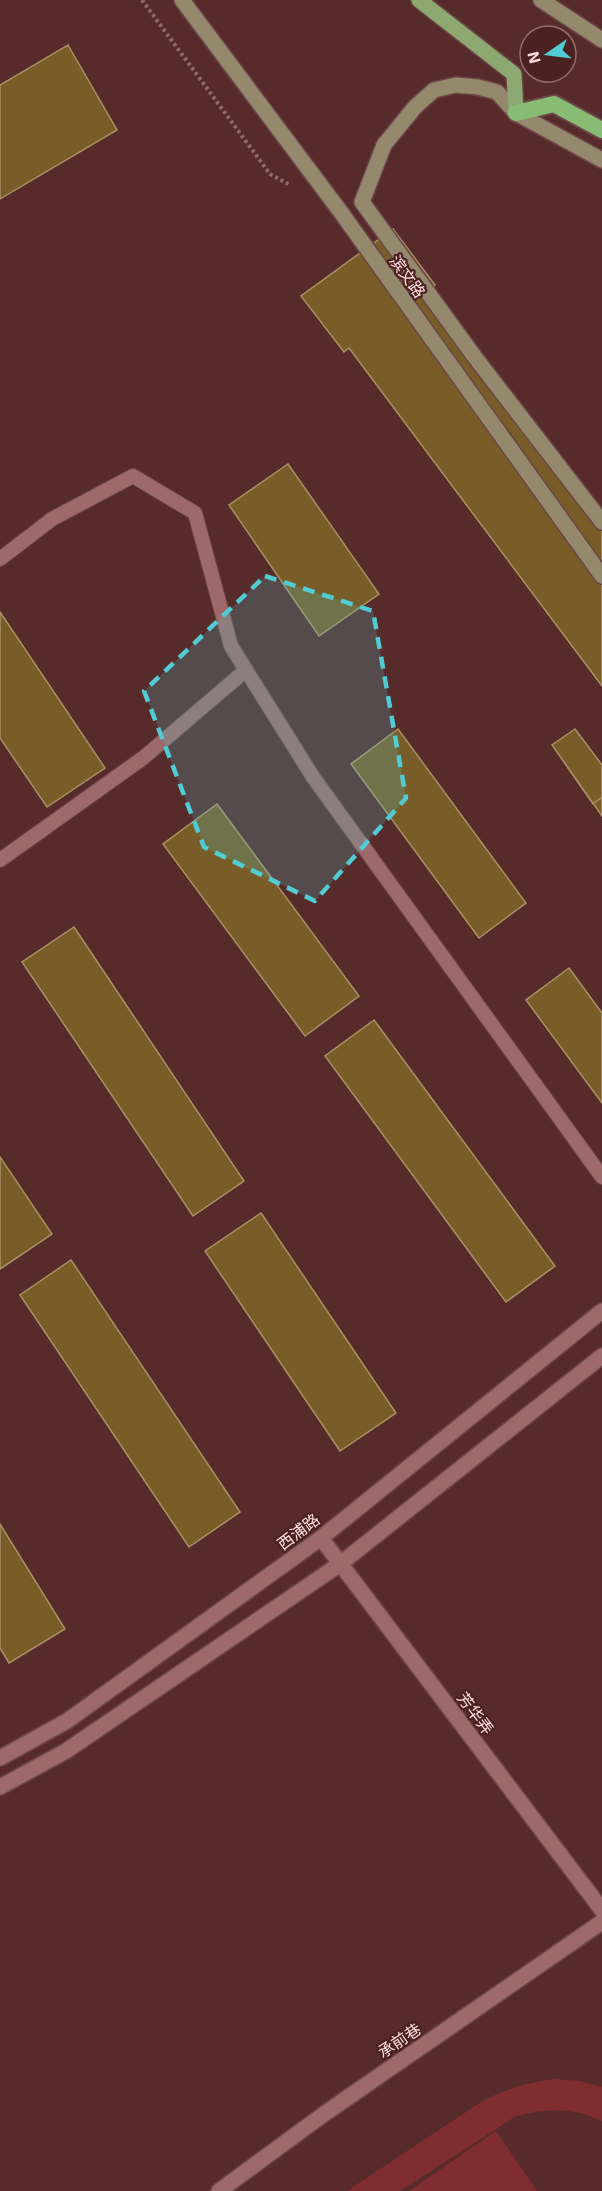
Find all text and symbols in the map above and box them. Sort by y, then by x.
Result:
north arrow [518,24,578,84]
text: N [522,50,544,66]
street label: 滨文路 [386,251,430,301]
street label: 西浦路 [273,1509,323,1553]
street label: 芳华弄 [454,1688,498,1738]
street label: 承前巷 [374,2019,424,2061]

